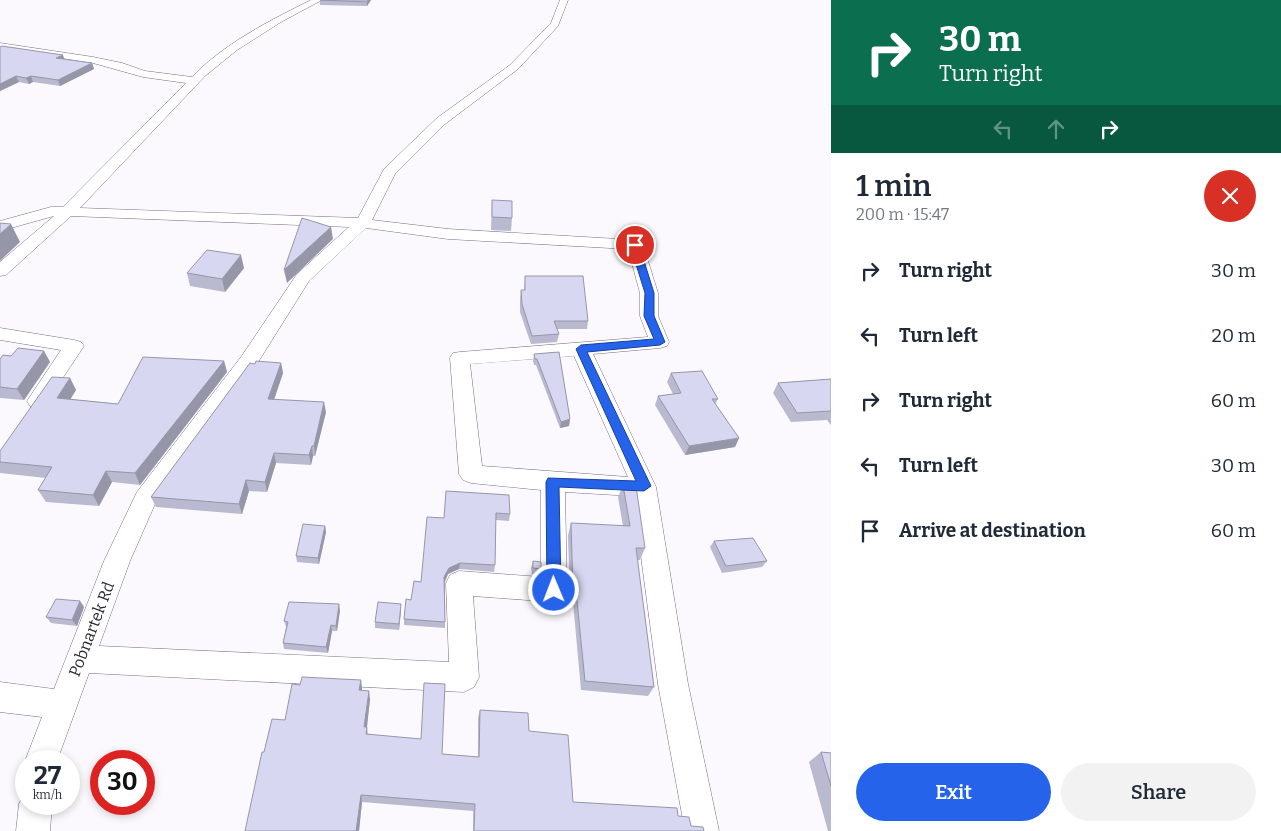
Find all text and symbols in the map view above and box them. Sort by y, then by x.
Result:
text: 30 m [939,18,1021,60]
icon: right [856,20,921,85]
text: Turn right [939,60,1042,87]
icon: left [989,115,1017,143]
icon: ahead [1042,115,1070,143]
icon: right [1095,115,1123,143]
text: 1 min [856,168,931,204]
button: close [1204,170,1256,222]
text: 200 m · 15:47 [856,205,949,224]
pin [614,224,656,266]
icon: arrive [621,231,649,259]
icon: right [856,257,884,285]
text: Turn right [899,259,992,282]
text: 30 m [1211,259,1256,282]
icon: left [856,322,884,350]
text: Turn left [899,324,978,347]
text: 20 m [1212,324,1256,347]
icon: right [856,387,884,415]
text: Turn right [899,389,992,412]
text: 60 m [1211,389,1256,412]
icon: left [856,452,884,480]
text: Turn left [899,454,978,477]
text: 30 m [1211,454,1256,477]
icon: arrive [856,517,884,545]
text: Arrive at destination [899,519,1086,542]
text: 60 m [1211,519,1256,542]
position arrow [527,563,579,615]
street label: Pobnartek Rd [65,579,118,679]
speed limit sign: 30 [90,750,155,815]
text: 27 [34,761,61,791]
button: Exit [856,763,1051,821]
button: Share [1061,763,1256,821]
text: km/h [33,788,62,802]

